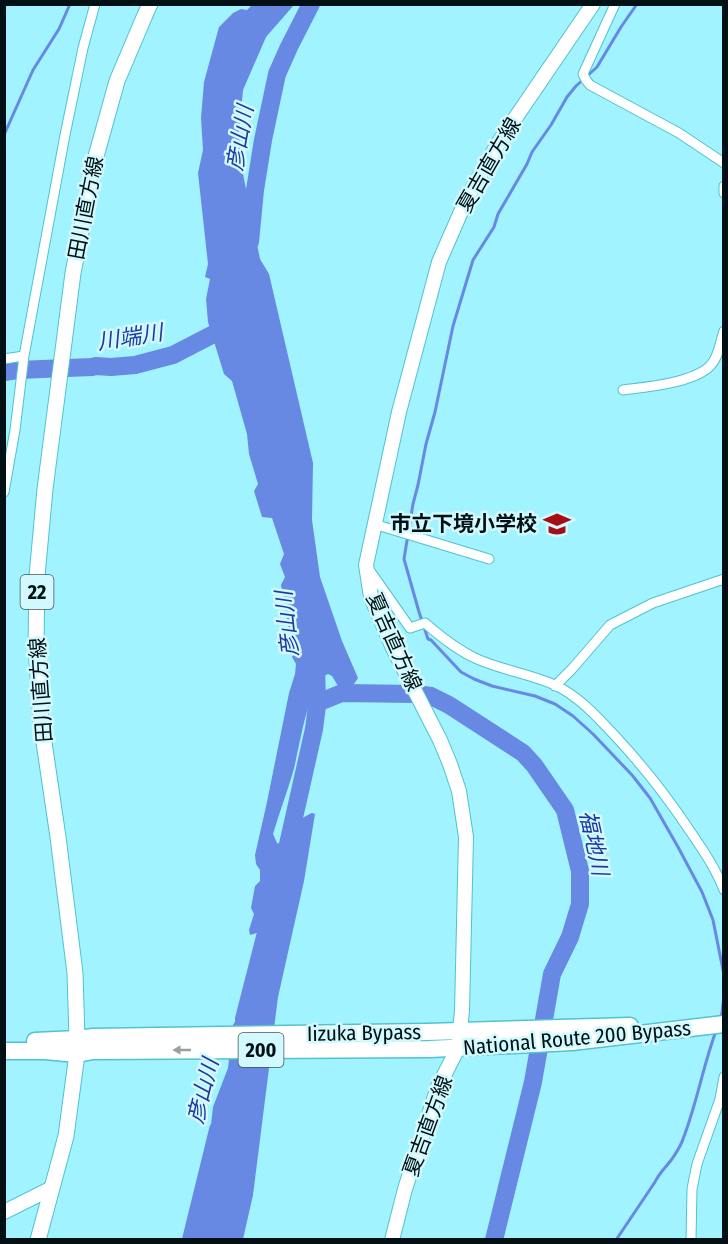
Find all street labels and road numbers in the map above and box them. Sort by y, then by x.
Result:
street label: 夏吉直方線 [451,113,527,217]
street label: 田川直方線 [63,154,109,262]
road number: 22 [20,575,54,609]
street label: 夏吉直方線 [361,589,427,695]
street label: 田川直方線 [24,637,58,743]
street label: National Route 200 Bypass [462,1015,692,1061]
street label: Iizuka Bypass [307,1019,421,1047]
road number: 200 [238,1033,284,1067]
street label: 夏吉直方線 [398,1072,458,1180]

